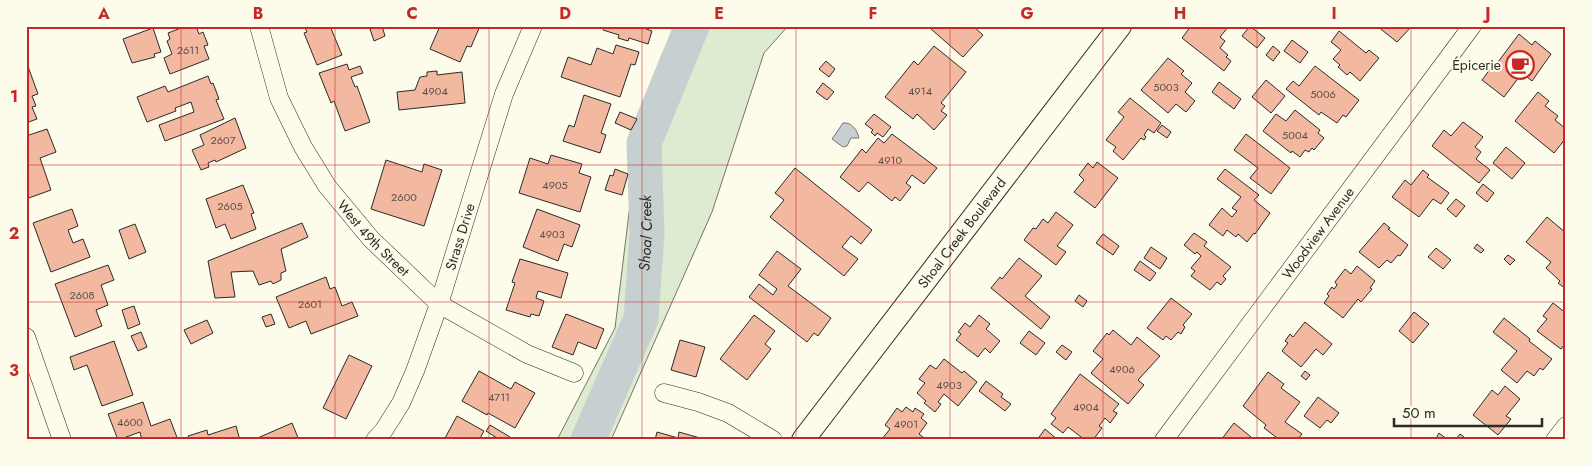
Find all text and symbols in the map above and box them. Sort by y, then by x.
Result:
text: A [97,2,110,25]
text: B [253,2,263,25]
text: C [406,2,418,25]
text: D [559,2,571,25]
text: E [714,2,724,25]
text: F [869,2,877,25]
text: G [1020,2,1034,25]
text: H [1174,2,1186,25]
text: I [1331,2,1337,25]
text: J [1482,2,1491,25]
house number: 2611 [177,42,199,58]
cafe icon: Épicerie [1505,50,1535,80]
place label: Épicerie [1452,55,1501,75]
house number: 5003 [1153,79,1179,95]
house number: 4904 [422,83,448,99]
house number: 4914 [908,83,933,99]
text: 1 [10,85,18,108]
house number: 5006 [1310,86,1336,102]
house number: 5004 [1282,127,1308,143]
house number: 2607 [211,132,236,148]
house number: 4910 [878,152,903,168]
street label: Shoal Creek Boulevard [913,173,1011,292]
house number: 4905 [542,177,568,193]
street label: Woodview Avenue [1277,183,1359,283]
house number: 2600 [391,189,417,205]
water label: Shoal Creek [633,194,658,272]
street label: West 49th Street [333,196,414,281]
house number: 2605 [217,198,243,214]
street label: Strass Drive [440,201,480,273]
text: 2 [9,222,19,245]
house number: 4903 [539,226,565,242]
house number: 2608 [69,287,95,303]
house number: 2601 [298,296,322,312]
text: 3 [9,359,19,382]
house number: 4906 [1109,361,1135,377]
house number: 4903 [936,377,962,393]
house number: 4711 [488,389,510,405]
scale bar [1394,396,1542,428]
house number: 4904 [1073,399,1099,415]
text: 50 m [1402,402,1436,424]
house number: 4600 [117,414,143,430]
house number: 4901 [894,416,918,432]

